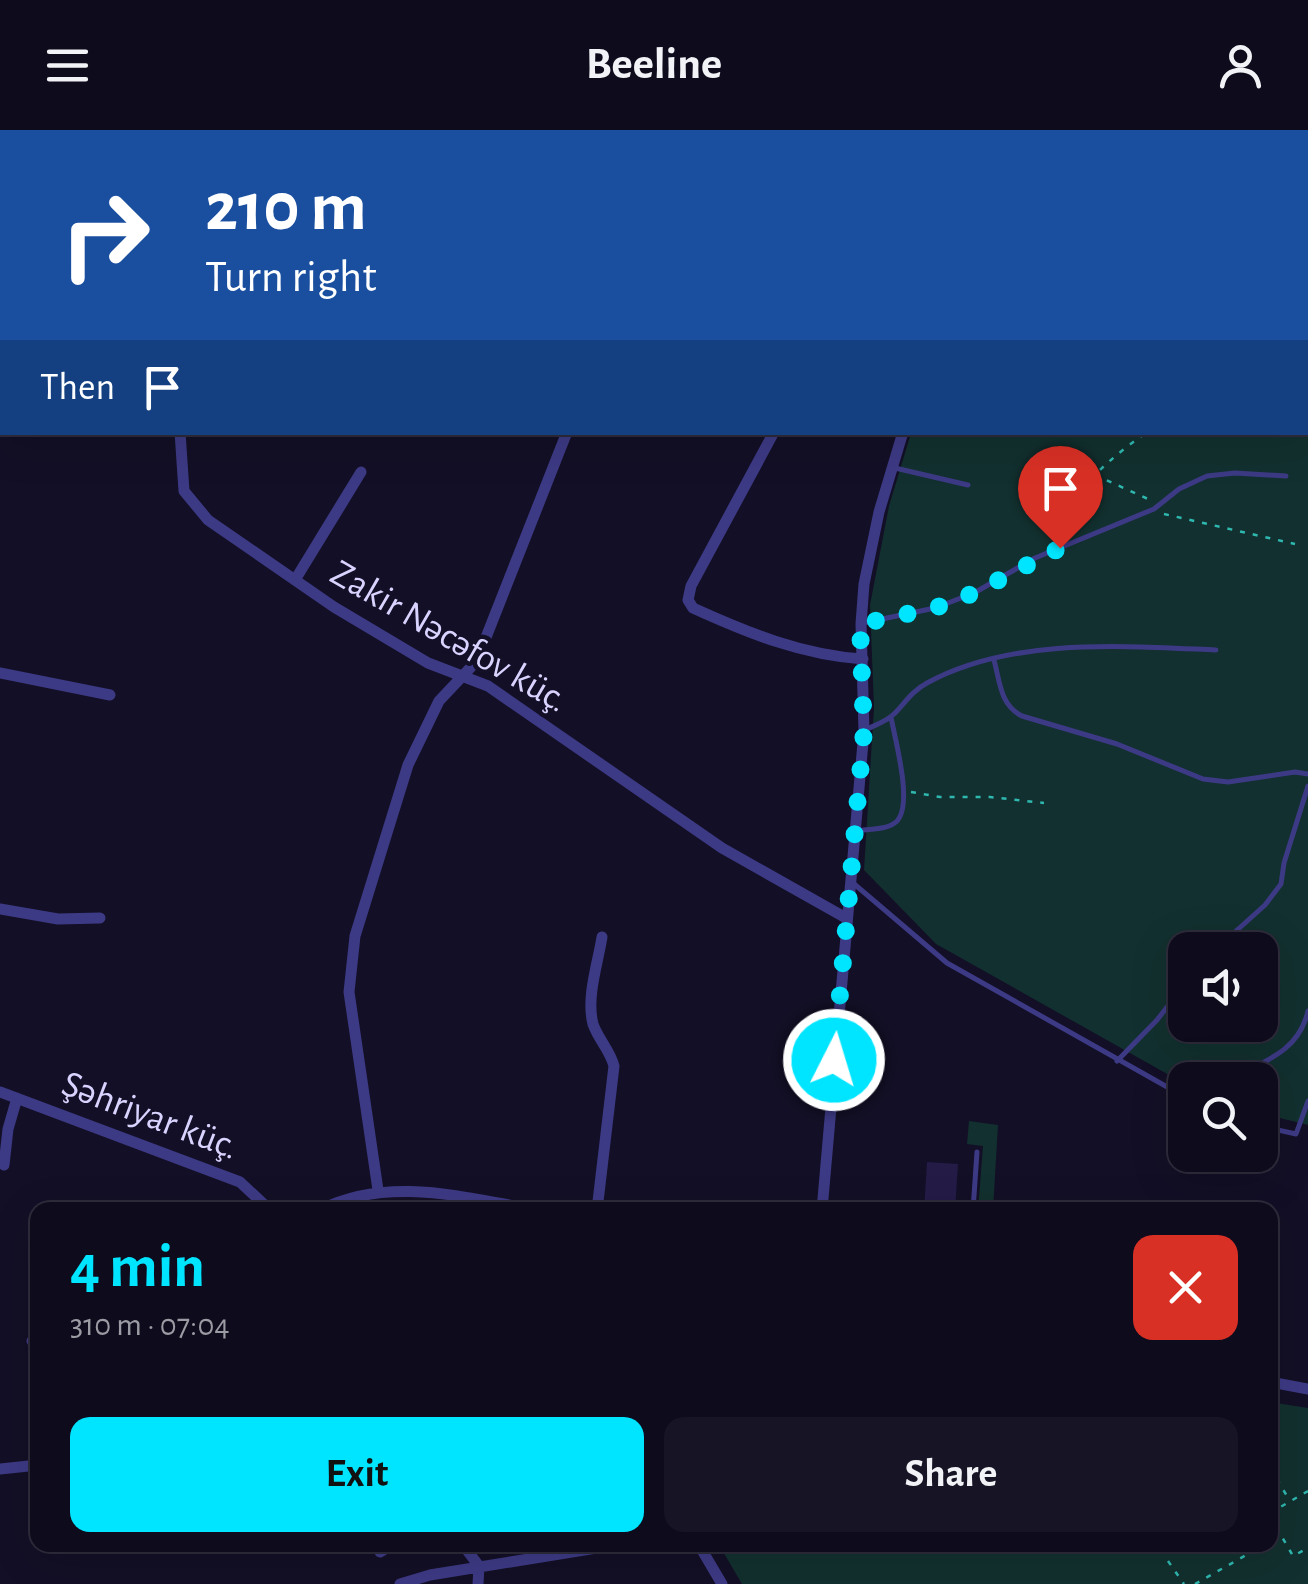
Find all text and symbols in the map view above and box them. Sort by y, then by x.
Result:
icon: menu [40,38,95,93]
icon: person [1213,38,1268,93]
text: Beeline [586,42,722,87]
icon: right [40,170,170,300]
text: 210 m [205,173,367,243]
text: Turn right [205,255,377,300]
icon: arrive [135,360,190,415]
text: Then [40,369,115,407]
pin [1018,446,1103,549]
icon: arrive [1033,461,1088,516]
street label: Zakir Nəcəfov küç. [324,554,574,720]
map controls [1168,932,1278,1172]
button: sound [1168,932,1278,1042]
position arrow [782,1008,886,1112]
button: search [1168,1062,1278,1172]
street label: Şəhriyar küç. [57,1065,243,1167]
button: close [1133,1235,1238,1340]
text: 4 min [70,1238,205,1298]
text: 310 m · 07:04 [70,1309,230,1341]
button: Exit [70,1417,644,1532]
button: Share [664,1417,1238,1532]

